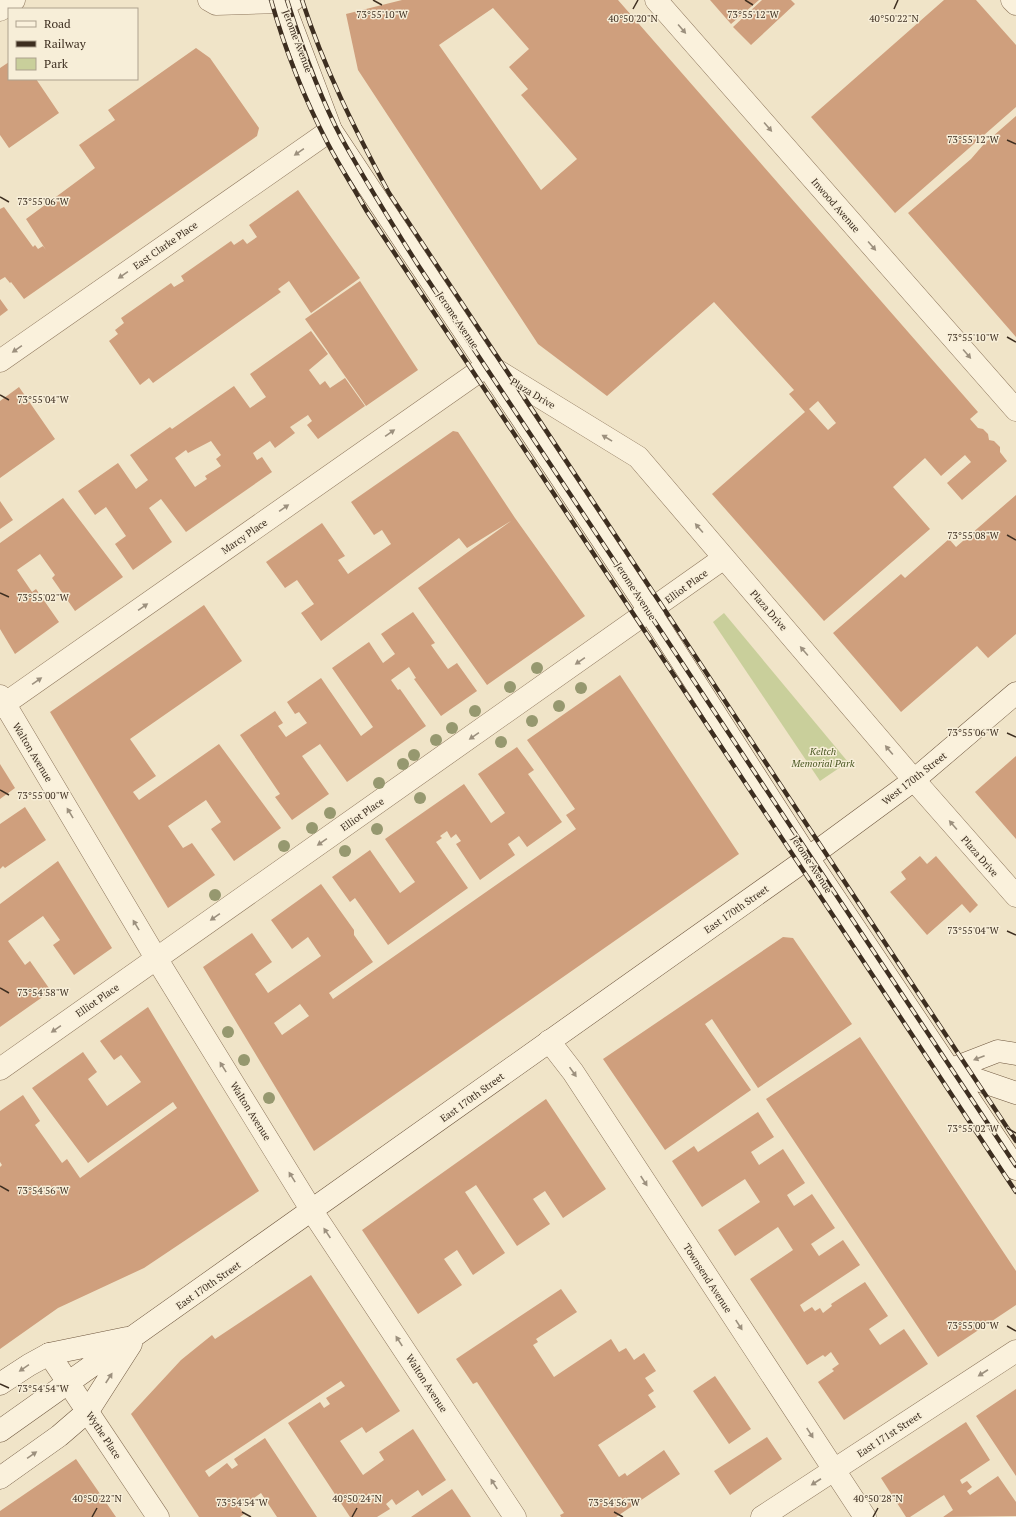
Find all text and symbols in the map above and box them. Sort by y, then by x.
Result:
legend [8,8,138,80]
street label: Jerome Avenue [280,8,316,75]
text: 73°55'10"W [356,8,408,21]
text: 73°55'12"W [727,8,779,21]
text: 40°50'20"N [608,12,658,25]
text: 40°50'22"N [869,12,919,25]
text: Road [44,16,71,31]
one-way arrow [677,25,686,34]
text: Railway [44,36,87,51]
text: Park [44,56,69,71]
one-way arrow [763,122,772,132]
text: 73°55'12"W [947,133,999,146]
one-way arrow [294,148,304,156]
street label: Inwood Avenue [808,175,863,235]
text: 73°55'06"W [17,195,69,208]
street label: East Clarke Place [131,218,200,272]
one-way arrow [867,241,876,250]
one-way arrow [118,271,129,279]
street label: Jerome Avenue [434,289,482,351]
text: 73°55'10"W [947,331,999,344]
one-way arrow [12,345,22,353]
one-way arrow [962,349,972,359]
street label: Plaza Drive [508,375,558,412]
text: 73°55'04"W [17,393,69,406]
one-way arrow [385,429,395,437]
one-way arrow [602,434,612,442]
one-way arrow [279,504,289,512]
street label: Marcy Place [219,516,270,557]
one-way arrow [695,524,704,533]
text: 73°55'08"W [947,529,999,542]
street label: Jerome Avenue [612,560,659,623]
street label: Elliot Place [662,566,710,606]
street label: Plaza Drive [747,587,790,634]
text: 73°55'02"W [17,591,69,604]
one-way arrow [138,603,148,611]
one-way arrow [800,646,809,657]
one-way arrow [575,657,586,665]
one-way arrow [31,677,42,685]
street label: Walton Avenue [10,720,55,784]
text: 73°55'06"W [947,726,999,739]
one-way arrow [469,732,479,740]
park label: Keltch Memorial Park [790,745,855,770]
one-way arrow [884,745,893,755]
street label: West 170th Street [879,749,950,808]
text: 73°55'00"W [17,789,69,802]
street label: Elliot Place [338,795,386,834]
one-way arrow [66,807,73,819]
one-way arrow [949,819,958,830]
street label: Jerome Avenue [788,833,835,896]
street label: Plaza Drive [958,833,1001,880]
one-way arrow [316,838,327,846]
street label: East 170th Street [701,882,771,937]
one-way arrow [210,913,220,921]
one-way arrow [133,919,140,931]
text: 73°55'04"W [947,924,999,937]
street label: Elliot Place [73,981,121,1020]
text: 73°54'58"W [17,986,69,999]
one-way arrow [51,1025,61,1033]
one-way arrow [972,1056,984,1062]
one-way arrow [220,1061,227,1073]
one-way arrow [569,1067,577,1078]
street label: East 170th Street [438,1070,507,1125]
street label: Walton Avenue [227,1079,274,1143]
text: 73°55'02"W [947,1122,999,1135]
one-way arrow [288,1171,295,1183]
one-way arrow [641,1175,648,1187]
text: 73°54'56"W [17,1184,69,1197]
one-way arrow [323,1227,331,1238]
street label: Townsend Avenue [680,1241,735,1315]
street label: East 170th Street [173,1258,243,1313]
text: 73°55'00"W [947,1319,999,1332]
one-way arrow [735,1320,743,1330]
one-way arrow [395,1336,403,1346]
street label: Walton Avenue [403,1352,450,1415]
one-way arrow [19,1364,29,1372]
one-way arrow [977,1369,989,1376]
one-way arrow [106,1372,113,1384]
text: 73°54'54"W [17,1382,69,1395]
street label: Wythe Place [83,1409,124,1461]
street label: East 171st Street [854,1409,924,1460]
one-way arrow [806,1428,814,1439]
one-way arrow [27,1451,37,1459]
one-way arrow [811,1478,821,1486]
one-way arrow [490,1479,498,1490]
text: 40°50'22"N [72,1492,122,1505]
text: 40°50'24"N [332,1492,382,1505]
text: 40°50'28"N [853,1492,903,1505]
text: 73°54'54"W [216,1496,268,1509]
text: 73°54'56"W [588,1496,640,1509]

